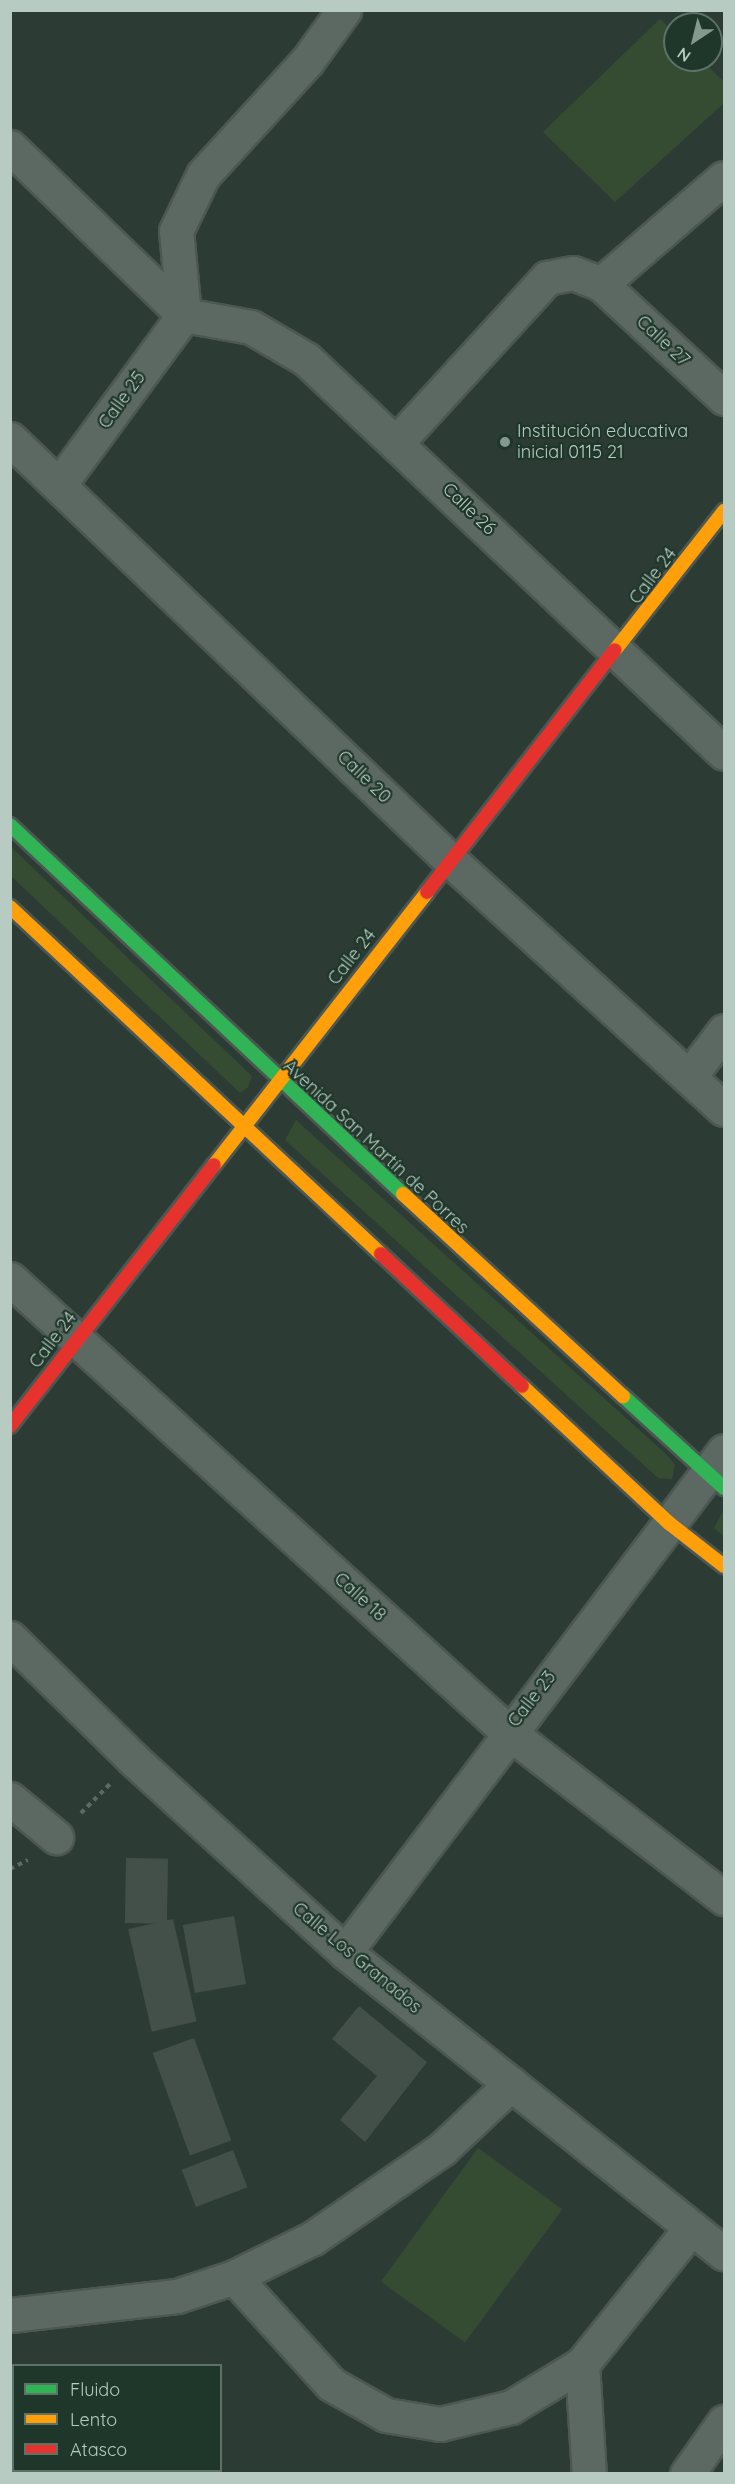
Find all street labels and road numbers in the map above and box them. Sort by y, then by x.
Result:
street label: Calle 27 [632,311,694,371]
street label: Calle 25 [94,367,150,433]
street label: Calle 26 [438,478,500,540]
street label: Calle 24 [625,544,681,608]
street label: Calle 20 [333,746,395,808]
street label: Calle 24 [323,925,381,989]
street label: Avenida San Martín de Porres [279,1055,473,1239]
street label: Calle 24 [25,1308,81,1372]
street label: Calle 18 [330,1568,390,1626]
street label: Calle 23 [503,1667,561,1731]
street label: Calle Los Granados [288,1898,426,2018]

